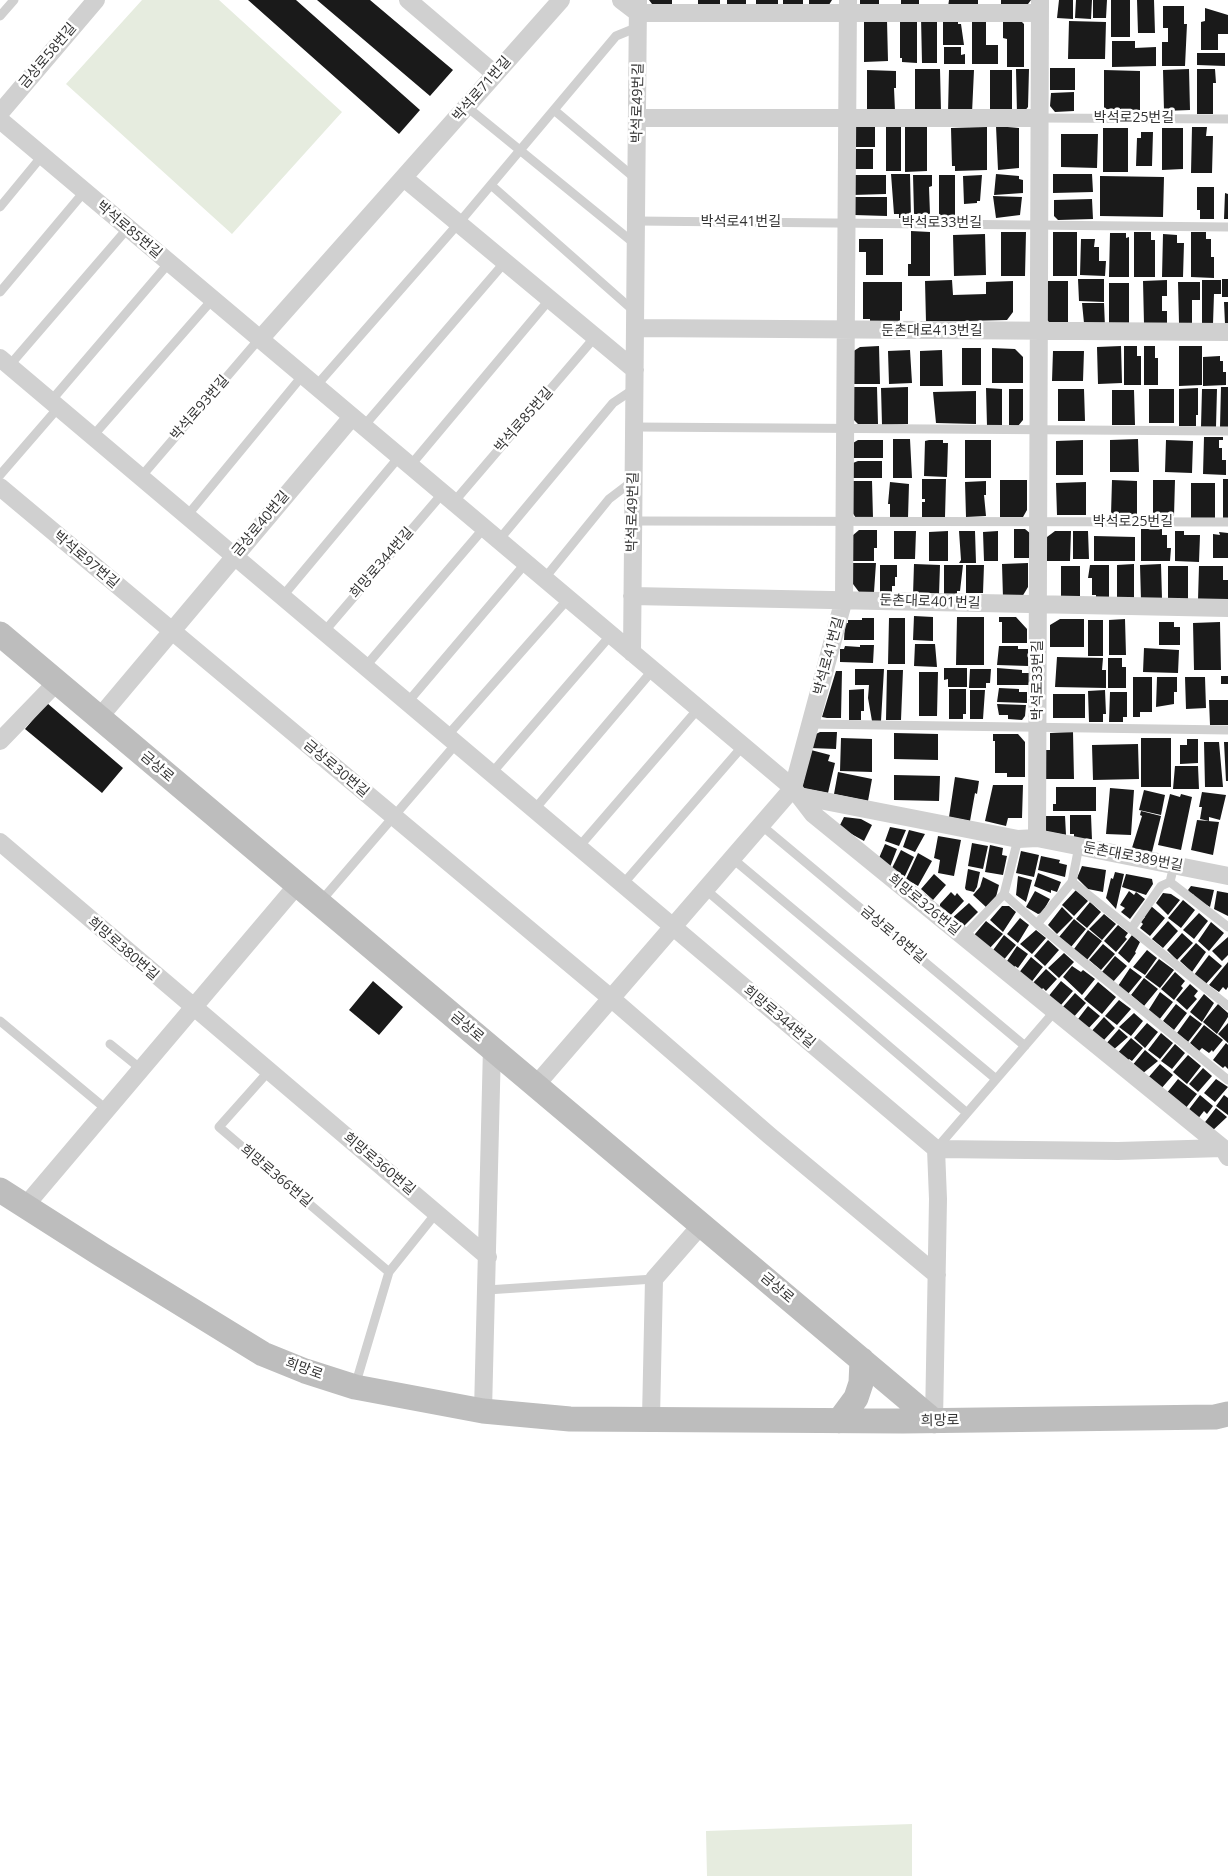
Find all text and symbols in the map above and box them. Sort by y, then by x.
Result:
street label: 금상로58번길 [16,20,80,92]
street label: 박석로71번길 [449,53,515,125]
street label: 박석로49번길 [629,63,647,143]
street label: 박석로25번길 [1094,110,1174,126]
street label: 박석로85번길 [93,198,165,262]
street label: 박석로41번길 [701,214,781,230]
street label: 박석로33번길 [902,215,982,231]
street label: 둔촌대로413번길 [881,323,983,339]
street label: 박석로93번길 [167,372,233,444]
street label: 박석로85번길 [491,384,557,456]
street label: 박석로49번길 [624,472,642,552]
street label: 금상로40번길 [229,488,293,560]
street label: 박석로25번길 [1093,514,1173,530]
street label: 희망로344번길 [347,524,417,602]
street label: 박석로97번길 [50,528,122,592]
street label: 둔촌대로401번길 [879,592,981,612]
street label: 박석로41번길 [810,615,848,697]
street label: 박석로33번길 [1030,640,1046,720]
street label: 금상로30번길 [300,737,372,801]
street label: 금상로 [137,748,177,786]
street label: 둔촌대로389번길 [1082,839,1184,875]
street label: 희망로326번길 [884,871,964,939]
street label: 금상로18번길 [857,903,929,967]
street label: 희망로380번길 [84,914,162,984]
street label: 희망로344번길 [740,982,818,1052]
street label: 금상로 [447,1008,487,1046]
street label: 희망로360번길 [340,1129,418,1199]
street label: 희망로366번길 [237,1141,315,1211]
street label: 금상로 [757,1269,797,1307]
street label: 희망로 [283,1354,325,1384]
street label: 희망로 [921,1412,959,1430]

